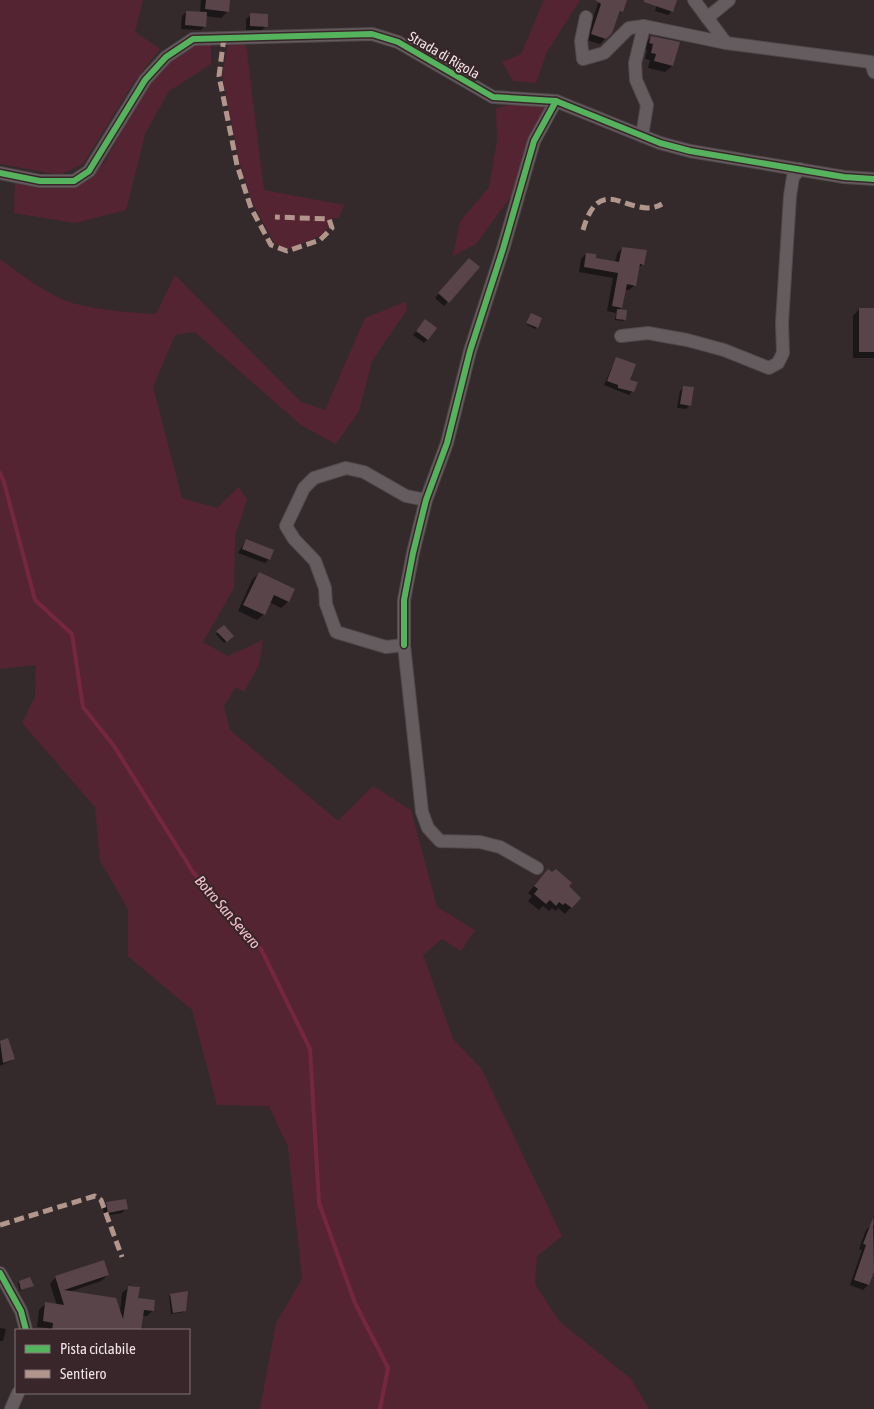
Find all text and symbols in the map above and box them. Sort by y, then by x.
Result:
street label: Strada di Rigola [405,28,483,82]
water label: Botro San Severo [192,872,264,952]
legend [15,1329,190,1394]
text: Pista ciclabile [60,1340,136,1357]
text: Sentiero [60,1365,106,1382]

